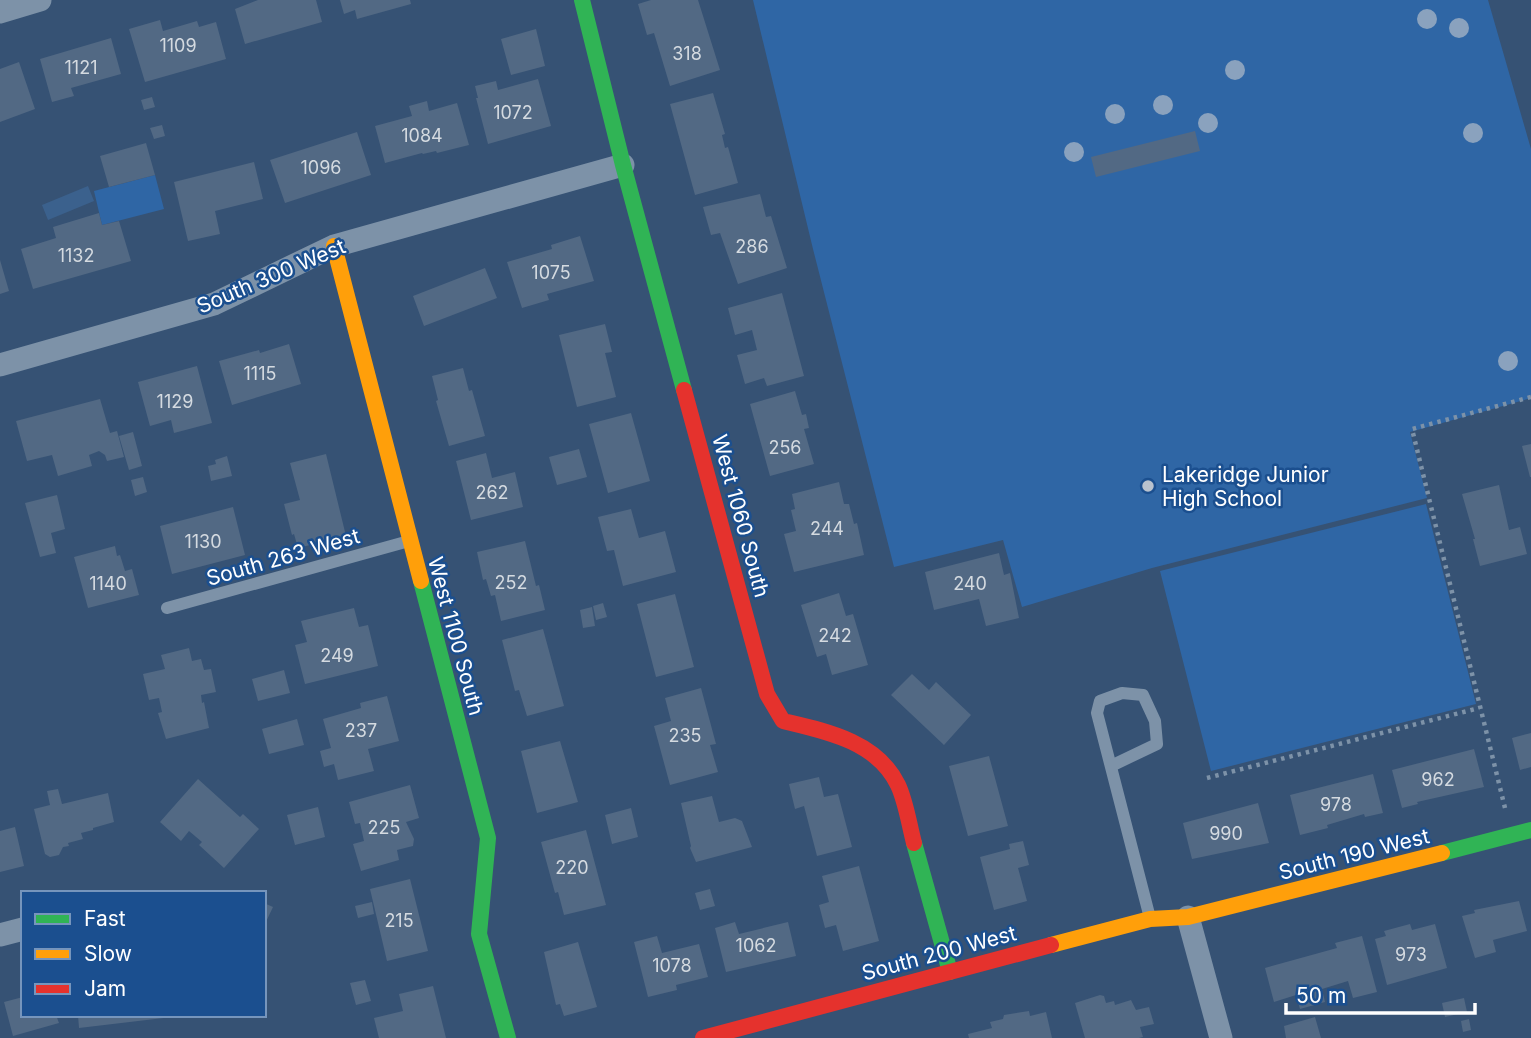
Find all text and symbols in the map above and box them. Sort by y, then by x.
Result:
house number: 1109 [159,35,197,56]
house number: 318 [672,43,702,64]
house number: 1121 [65,57,97,78]
house number: 1072 [493,102,533,123]
house number: 1084 [401,125,443,146]
house number: 1096 [300,157,342,178]
street label: South 300 West [193,233,349,319]
house number: 286 [735,236,769,257]
house number: 1132 [58,245,94,266]
house number: 1075 [531,262,571,283]
house number: 1115 [244,363,276,384]
house number: 1129 [157,391,193,412]
street label: West 1060 South [707,432,775,600]
house number: 256 [768,437,802,458]
place label: Lakeridge Junior High School [1162,462,1329,511]
marker: Lakeridge Junior High School [1140,478,1156,494]
house number: 262 [475,482,509,503]
house number: 244 [810,518,844,539]
street label: South 263 West [204,523,363,591]
house number: 1130 [184,531,222,552]
street label: West 1100 South [423,554,489,718]
house number: 252 [495,572,527,593]
house number: 1140 [89,573,127,594]
house number: 240 [953,573,987,594]
house number: 242 [818,625,852,646]
house number: 249 [320,645,354,666]
house number: 237 [345,720,377,741]
house number: 235 [668,725,702,746]
house number: 962 [1421,769,1455,790]
house number: 978 [1320,794,1352,815]
house number: 225 [368,817,400,838]
house number: 990 [1209,823,1243,844]
street label: South 190 West [1276,823,1432,885]
house number: 220 [555,857,589,878]
legend [21,891,266,1017]
text: Fast [84,906,126,931]
house number: 215 [384,910,414,931]
street label: South 200 West [859,920,1019,986]
house number: 1062 [736,935,776,956]
text: Slow [84,941,132,966]
house number: 973 [1395,944,1427,965]
house number: 1078 [652,955,692,976]
scale bar [1286,972,1475,1016]
text: Jam [84,976,126,1001]
text: 50 m [1296,983,1346,1008]

